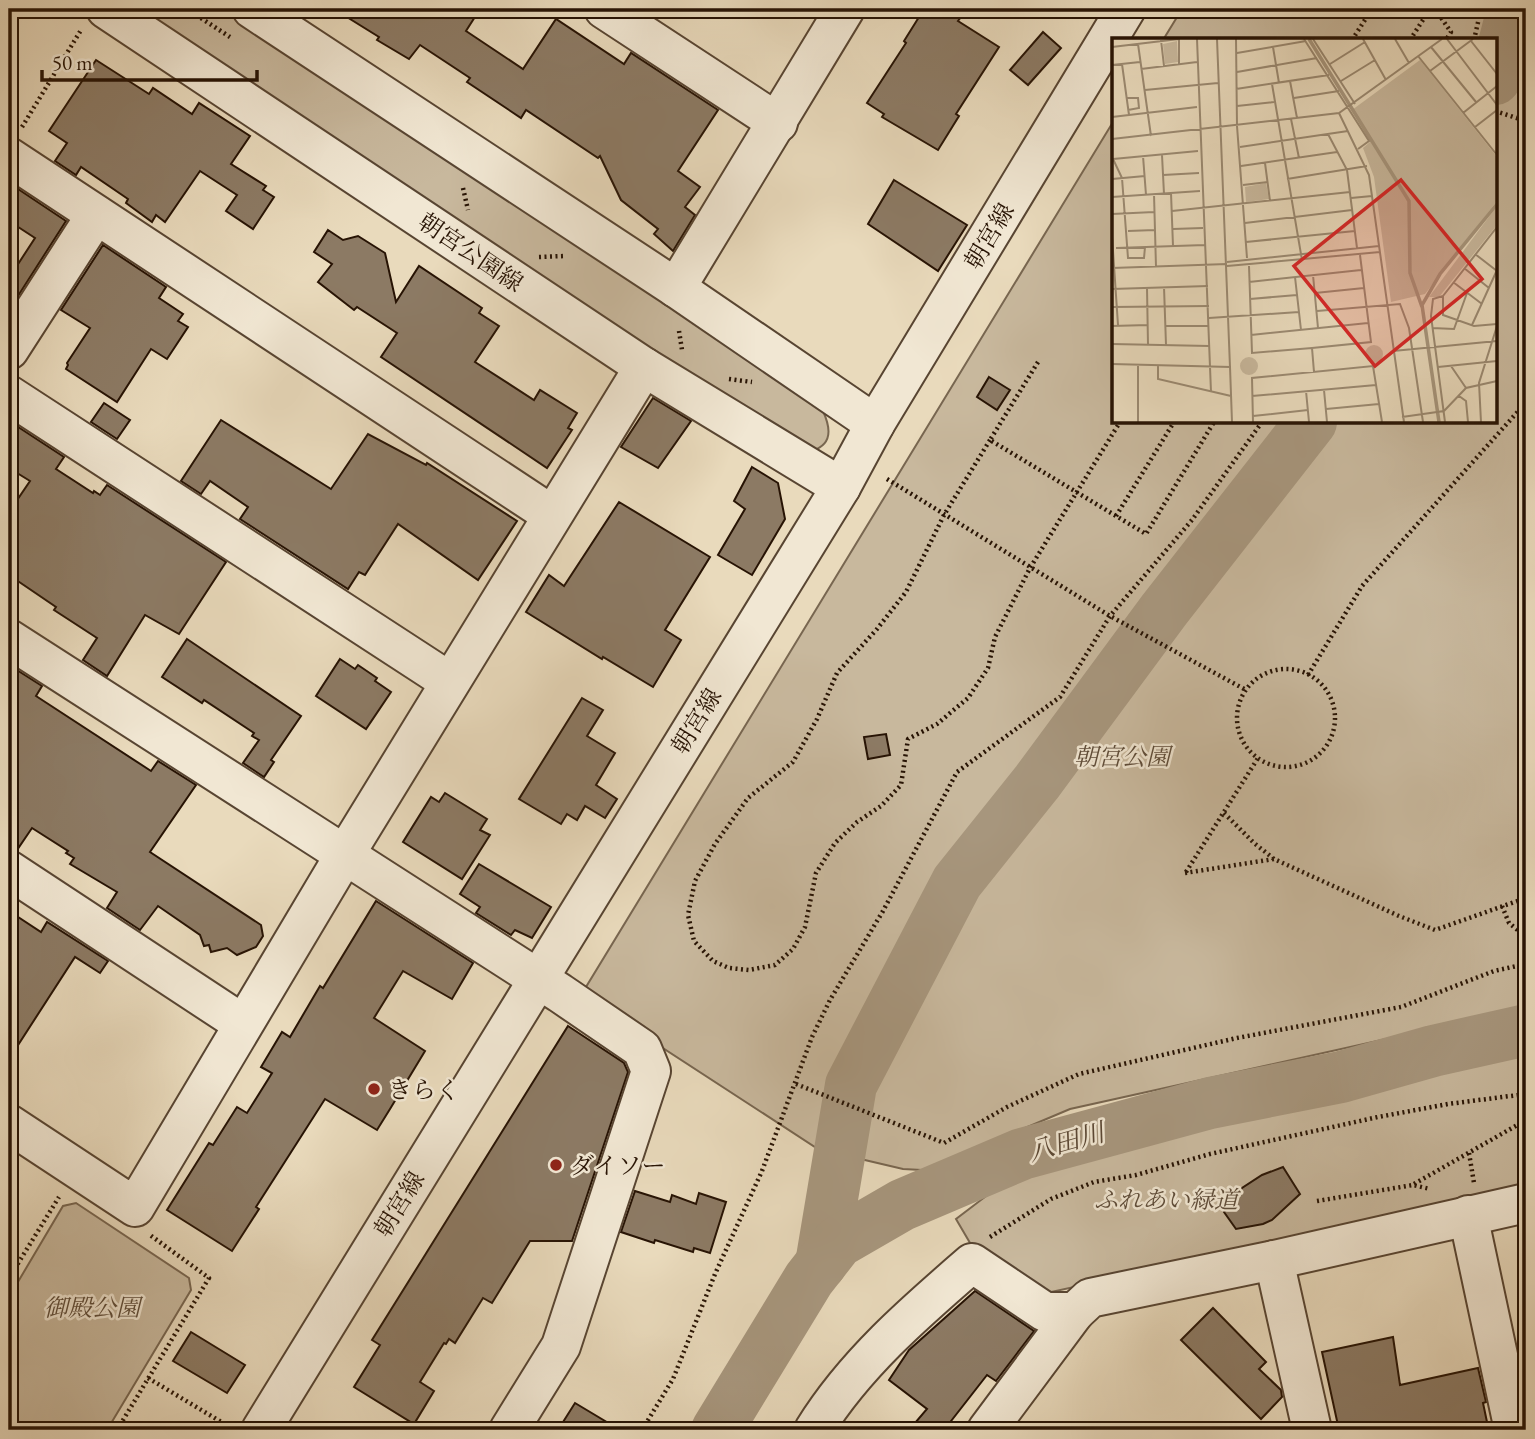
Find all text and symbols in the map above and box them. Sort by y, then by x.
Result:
scale bar [42,38,257,82]
inset map [1112,38,1496,424]
text: 50 m [52,49,93,76]
street label: 朝宮線 [957,197,1021,275]
street label: 朝宮公園線 [413,206,529,298]
street label: 朝宮線 [664,682,728,760]
park label: 朝宮公園 [1074,741,1174,772]
place label: きらく [388,1074,460,1105]
marker: きらく [366,1081,382,1097]
water label: 八田川 [1024,1114,1111,1169]
place label: ダイソー [570,1150,666,1181]
marker: ダイソー [548,1157,564,1173]
street label: 朝宮線 [367,1165,431,1243]
park label: ふれあい緑道 [1094,1184,1242,1215]
park label: 御殿公園 [44,1292,144,1323]

